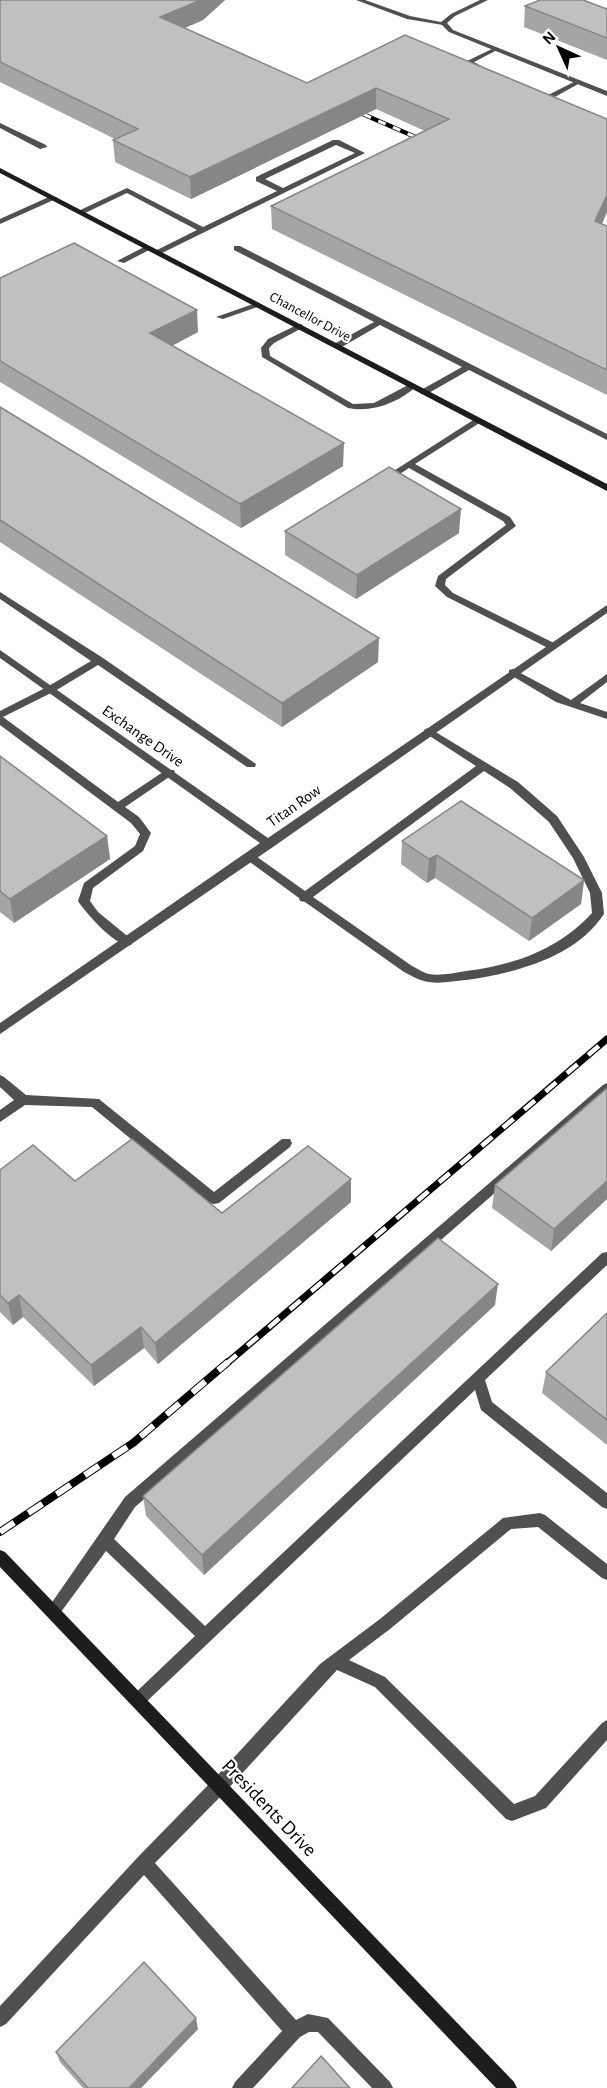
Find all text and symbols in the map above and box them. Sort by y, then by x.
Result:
north arrow [529,18,589,78]
text: N [540,29,559,48]
street label: Chancellor Drive [267,290,353,344]
street label: Exchange Drive [99,702,187,770]
street label: Titan Row [264,782,324,830]
street label: Presidents Drive [218,1756,320,1860]

